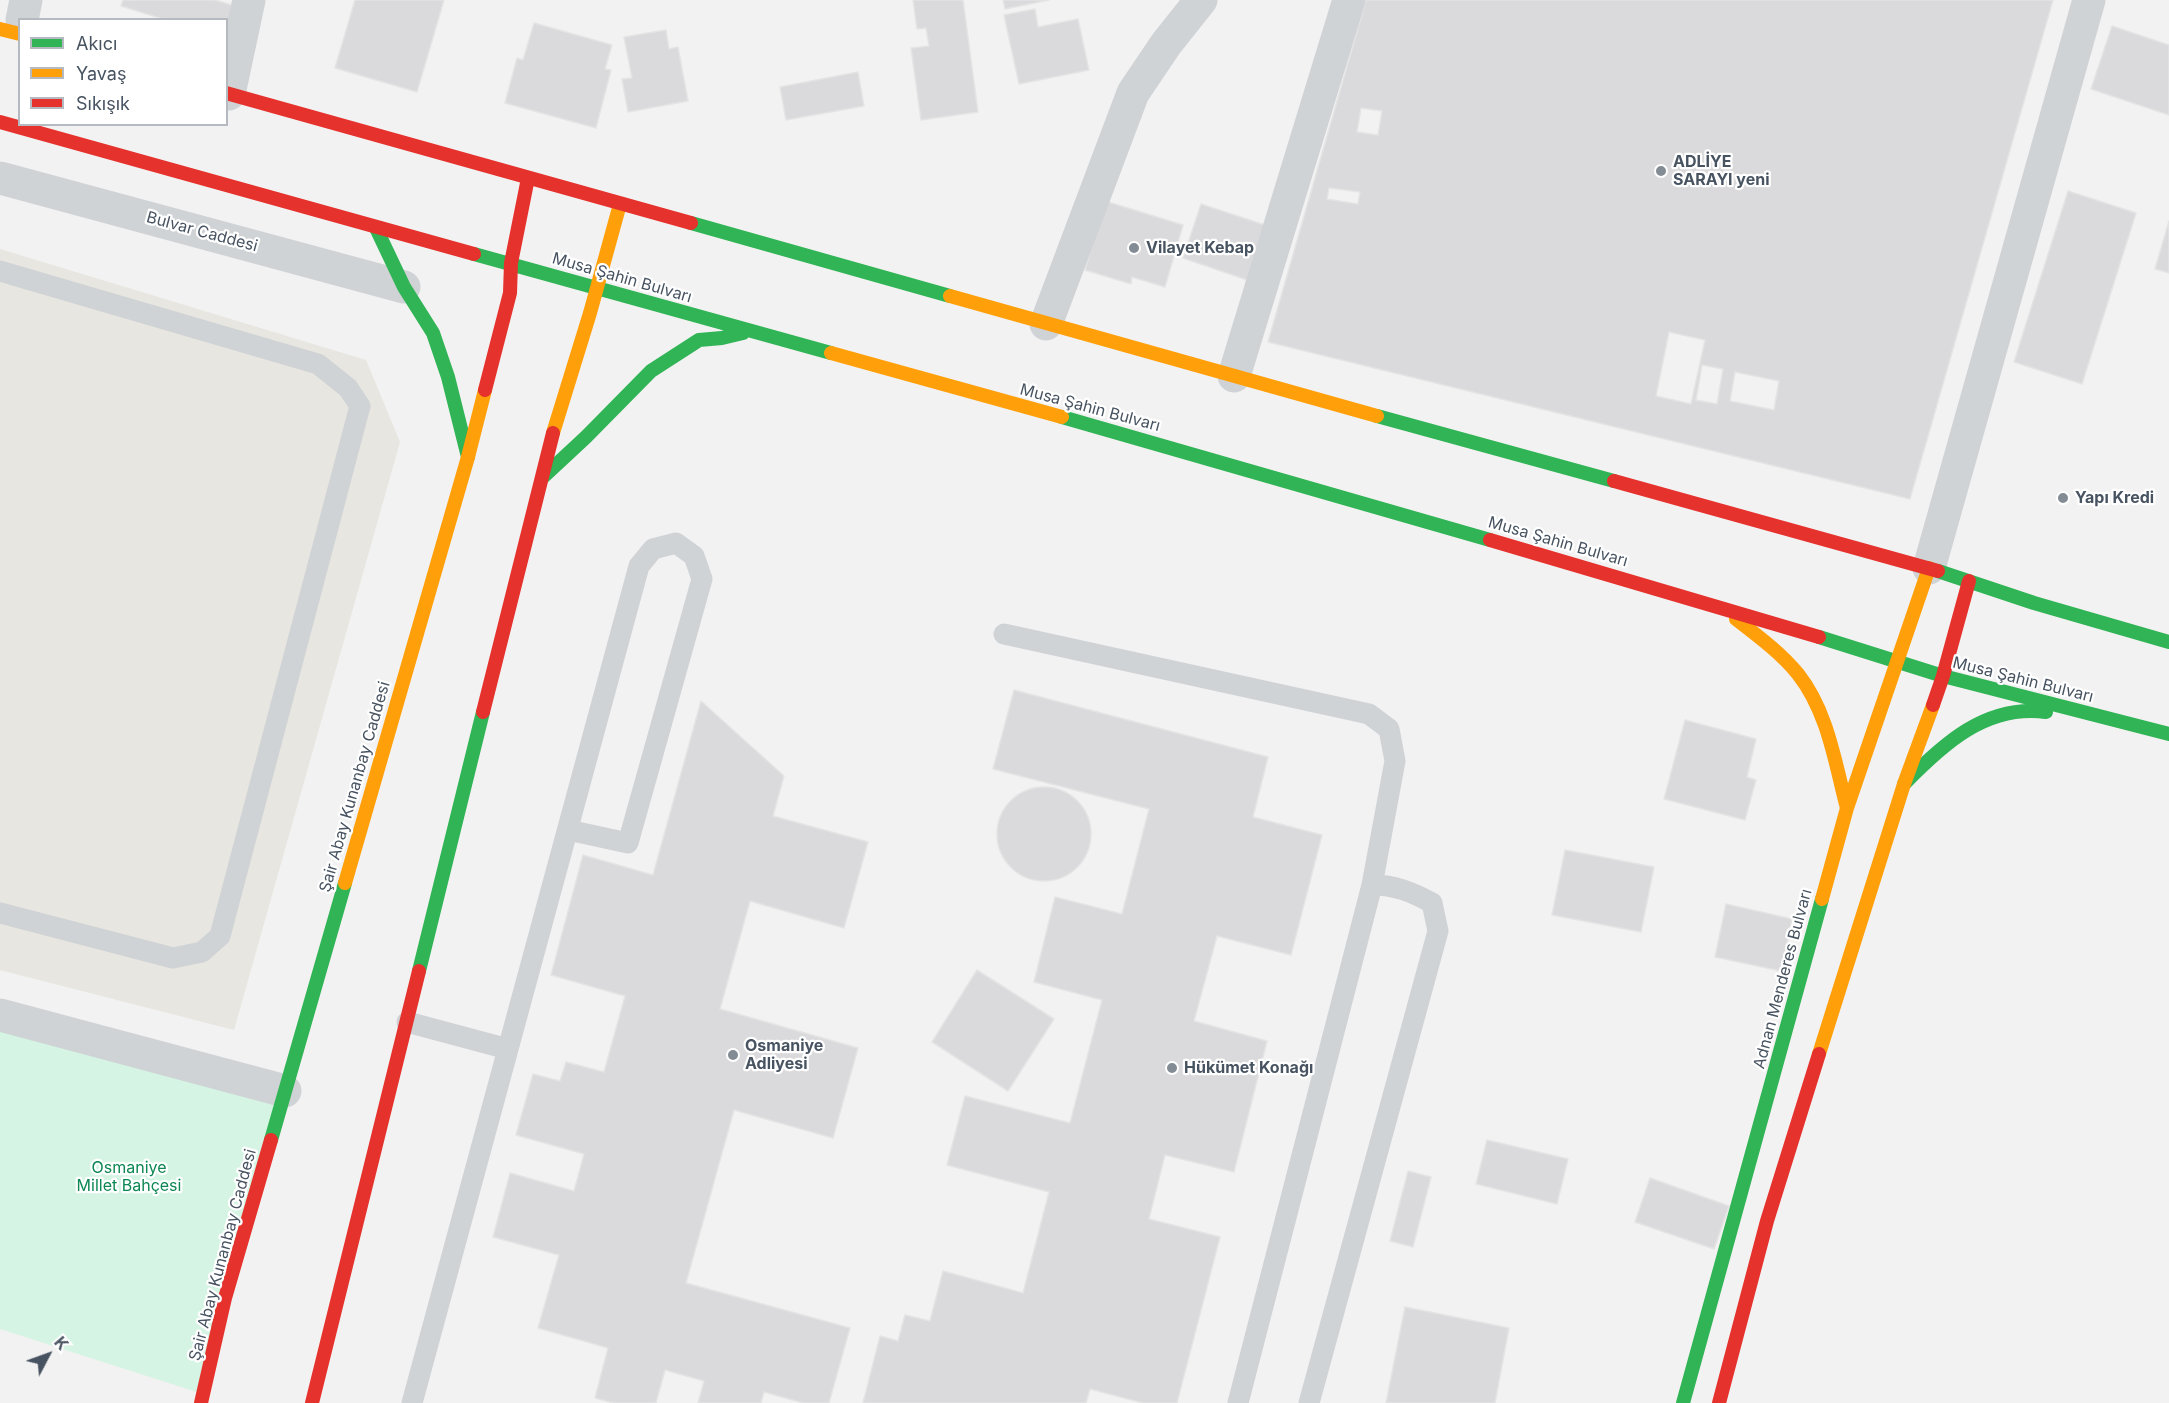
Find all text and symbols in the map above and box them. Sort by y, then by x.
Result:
legend [18,18,228,126]
text: Akıcı [76,33,117,54]
text: Yavaş [76,63,126,84]
text: Sıkışık [76,93,130,114]
place label: ADLİYE SARAYI yeni [1673,152,1770,190]
marker: ADLİYE SARAYI yeni [1654,164,1668,178]
street label: Bulvar Caddesi [144,208,260,256]
place label: Vilayet Kebap [1146,238,1254,258]
marker: Vilayet Kebap [1127,241,1141,255]
street label: Musa Şahin Bulvarı [550,249,694,307]
street label: Musa Şahin Bulvarı [1018,380,1162,436]
place label: Yapı Kredi [2075,488,2154,508]
marker: Yapı Kredi [2056,491,2070,505]
street label: Musa Şahin Bulvarı [1486,513,1630,571]
street label: Musa Şahin Bulvarı [1951,653,2095,707]
street label: Şair Abay Kunanbay Caddesi [316,679,394,895]
street label: Adnan Menderes Bulvarı [1750,887,1816,1071]
place label: Osmaniye Adliyesi [745,1036,823,1074]
marker: Osmaniye Adliyesi [726,1048,740,1062]
place label: Hükümet Konağı [1184,1058,1313,1078]
marker: Hükümet Konağı [1165,1061,1179,1075]
street label: Şair Abay Kunanbay Caddesi [185,1147,261,1363]
park label: Osmaniye Millet Bahçesi [77,1158,181,1196]
north arrow [18,1325,78,1385]
text: K [50,1332,73,1354]

